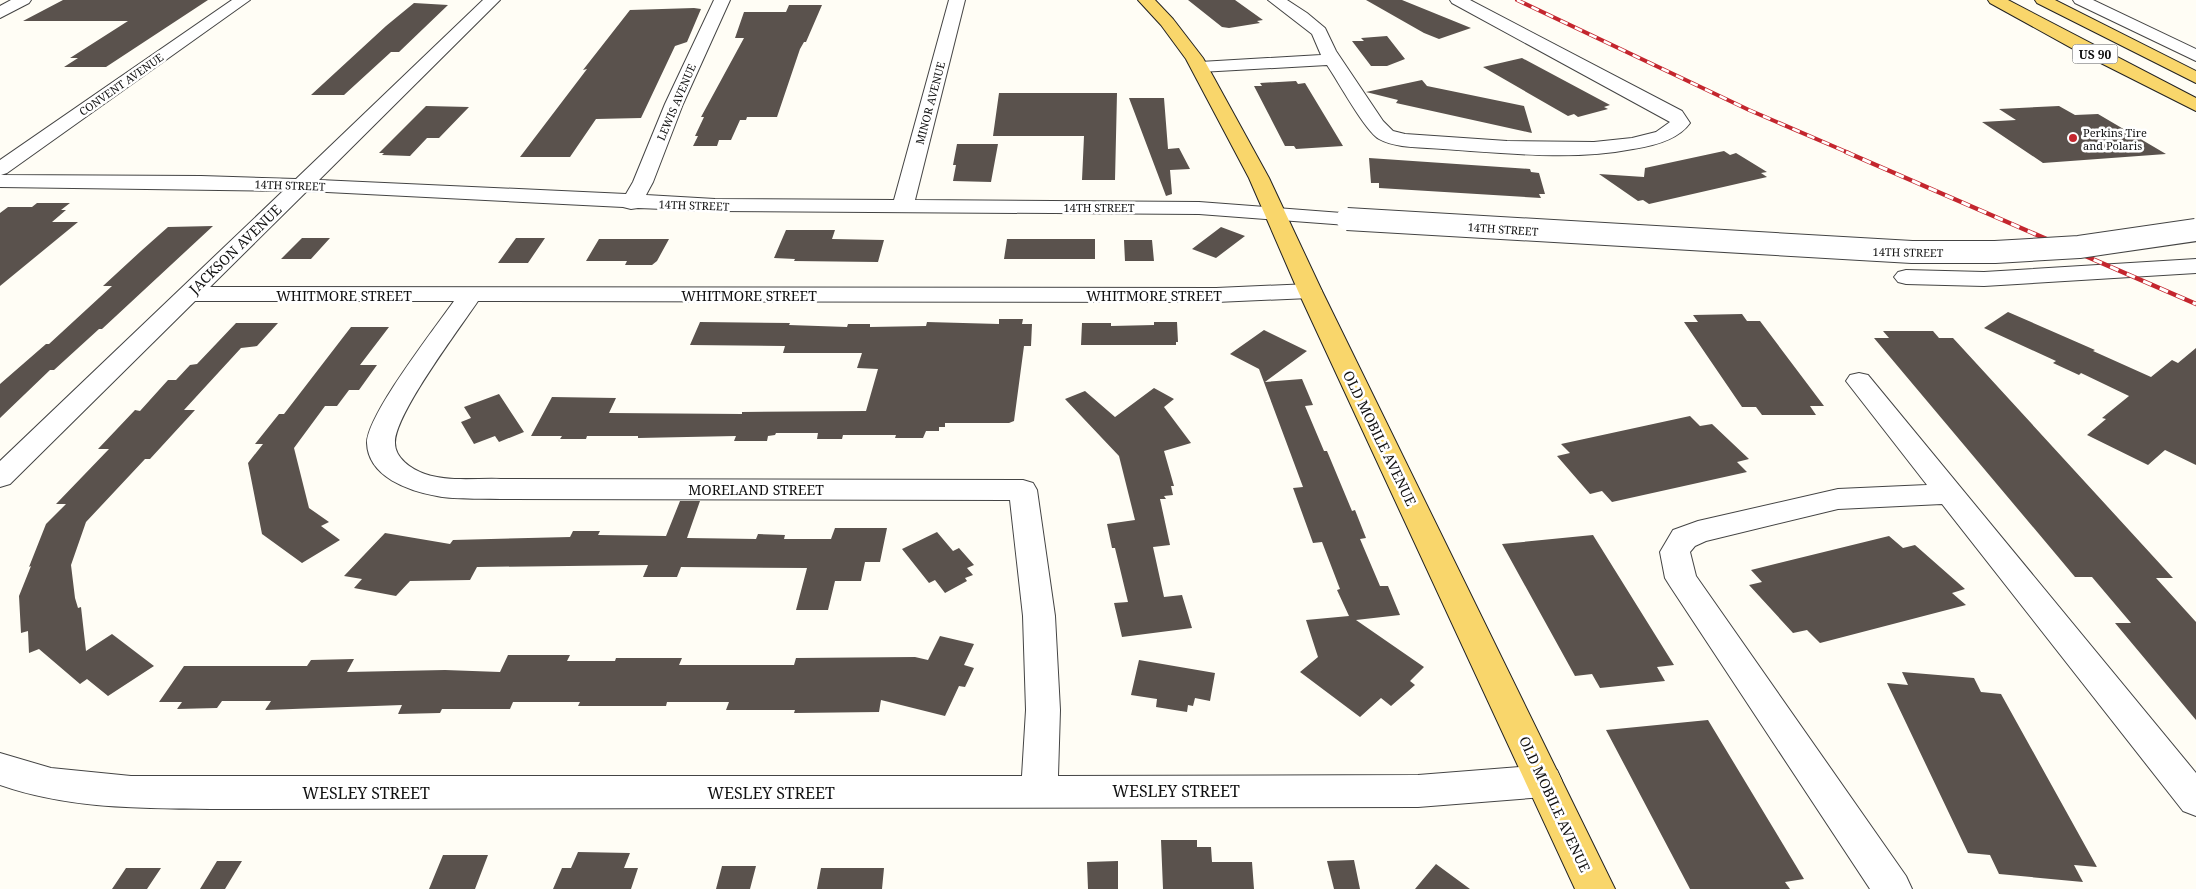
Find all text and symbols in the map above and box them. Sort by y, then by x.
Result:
road number: US 90 [2072,44,2118,64]
street label: CONVENT AVENUE [76,49,166,119]
street label: MINOR AVENUE [912,60,948,146]
street label: LEWIS AVENUE [653,61,699,143]
place label: Perkins Tire and Polaris [2083,125,2147,153]
marker: Perkins Tire and Polaris [2067,132,2079,144]
street label: 14TH STREET [254,176,326,194]
street label: 14TH STREET [658,196,730,214]
street label: JACKSON AVENUE [184,200,286,299]
street label: 14TH STREET [1064,200,1135,215]
street label: 14TH STREET [1467,219,1539,239]
street label: 14TH STREET [1872,244,1944,260]
street label: WHITMORE STREET [276,286,412,305]
street label: WHITMORE STREET [681,286,817,305]
street label: WHITMORE STREET [1086,286,1222,305]
street label: OLD MOBILE AVENUE [1339,367,1421,509]
street label: MORELAND STREET [688,480,824,499]
street label: OLD MOBILE AVENUE [1515,733,1595,875]
street label: WESLEY STREET [1112,780,1240,802]
street label: WESLEY STREET [302,782,430,804]
street label: WESLEY STREET [707,782,835,804]

